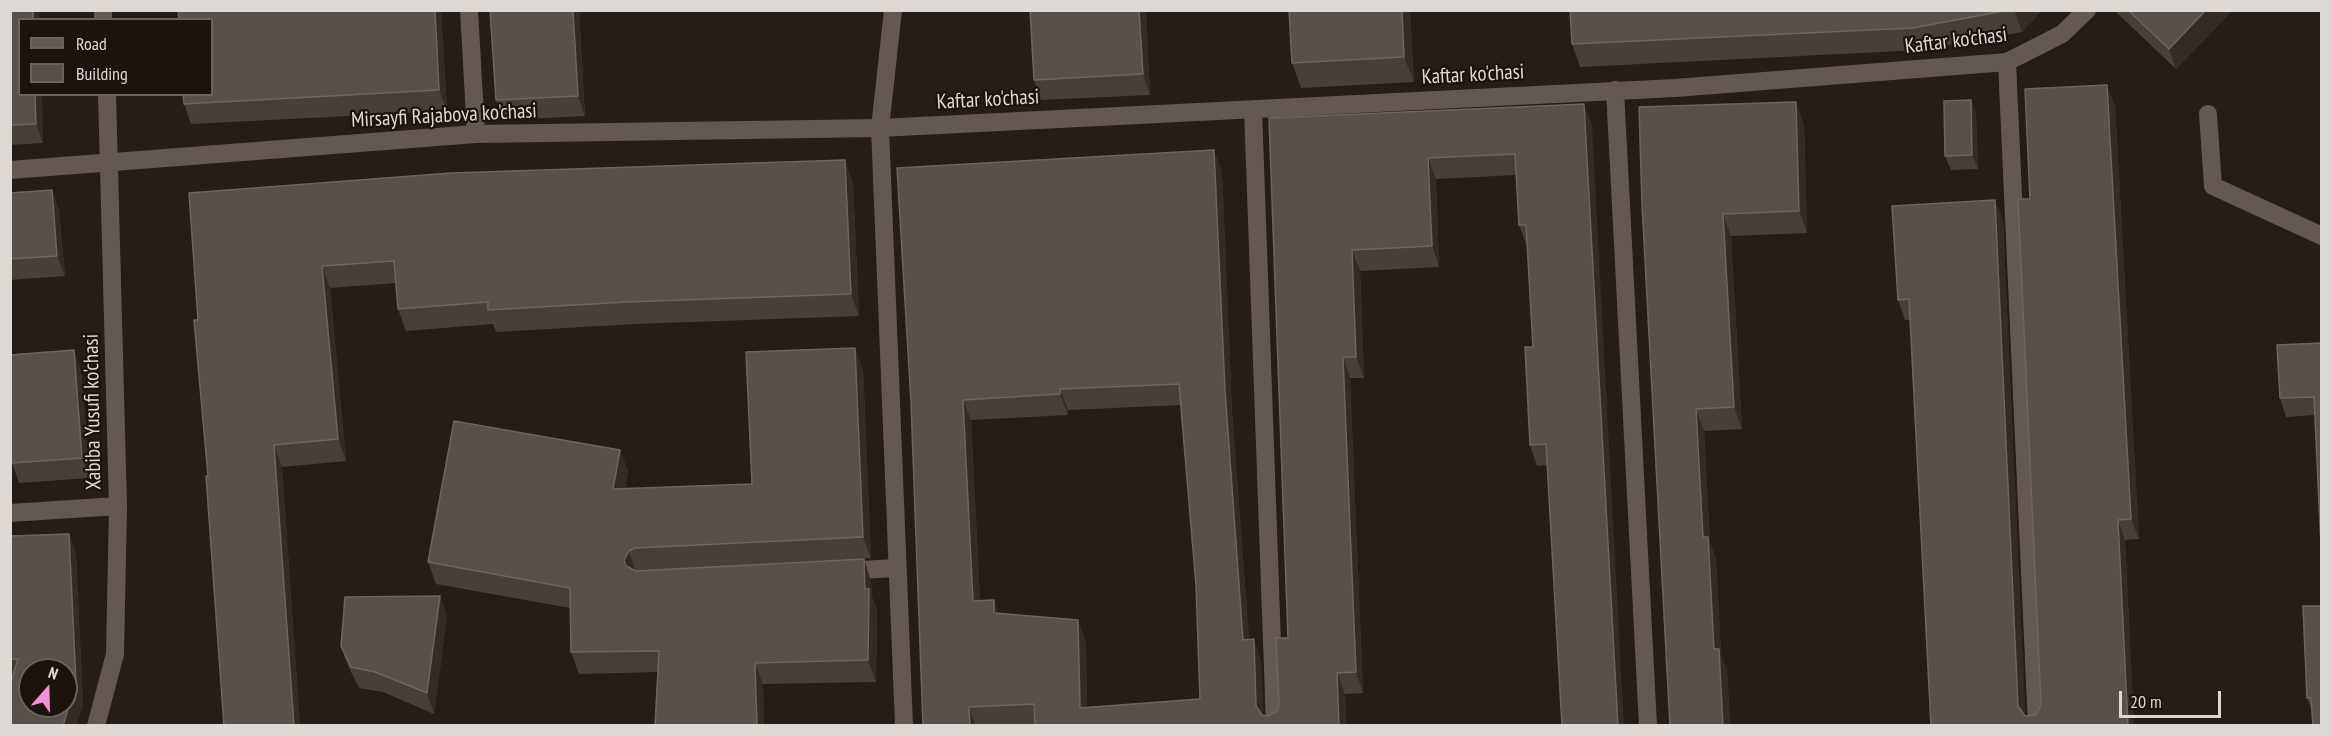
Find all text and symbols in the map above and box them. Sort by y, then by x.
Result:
legend [18,18,213,96]
street label: Kaftar ko'chasi [1903,22,2009,60]
text: Road [76,32,107,55]
street label: Kaftar ko'chasi [1421,60,1525,90]
text: Building [76,62,128,85]
street label: Kaftar ko'chasi [936,85,1040,115]
street label: Mirsayfi Rajabova ko'chasi [350,99,538,133]
street label: Xabiba Yusufi ko'chasi [79,334,107,490]
north arrow [18,658,78,718]
text: N [46,662,61,684]
scale bar [2122,679,2224,717]
text: 20 m [2130,690,2162,713]

